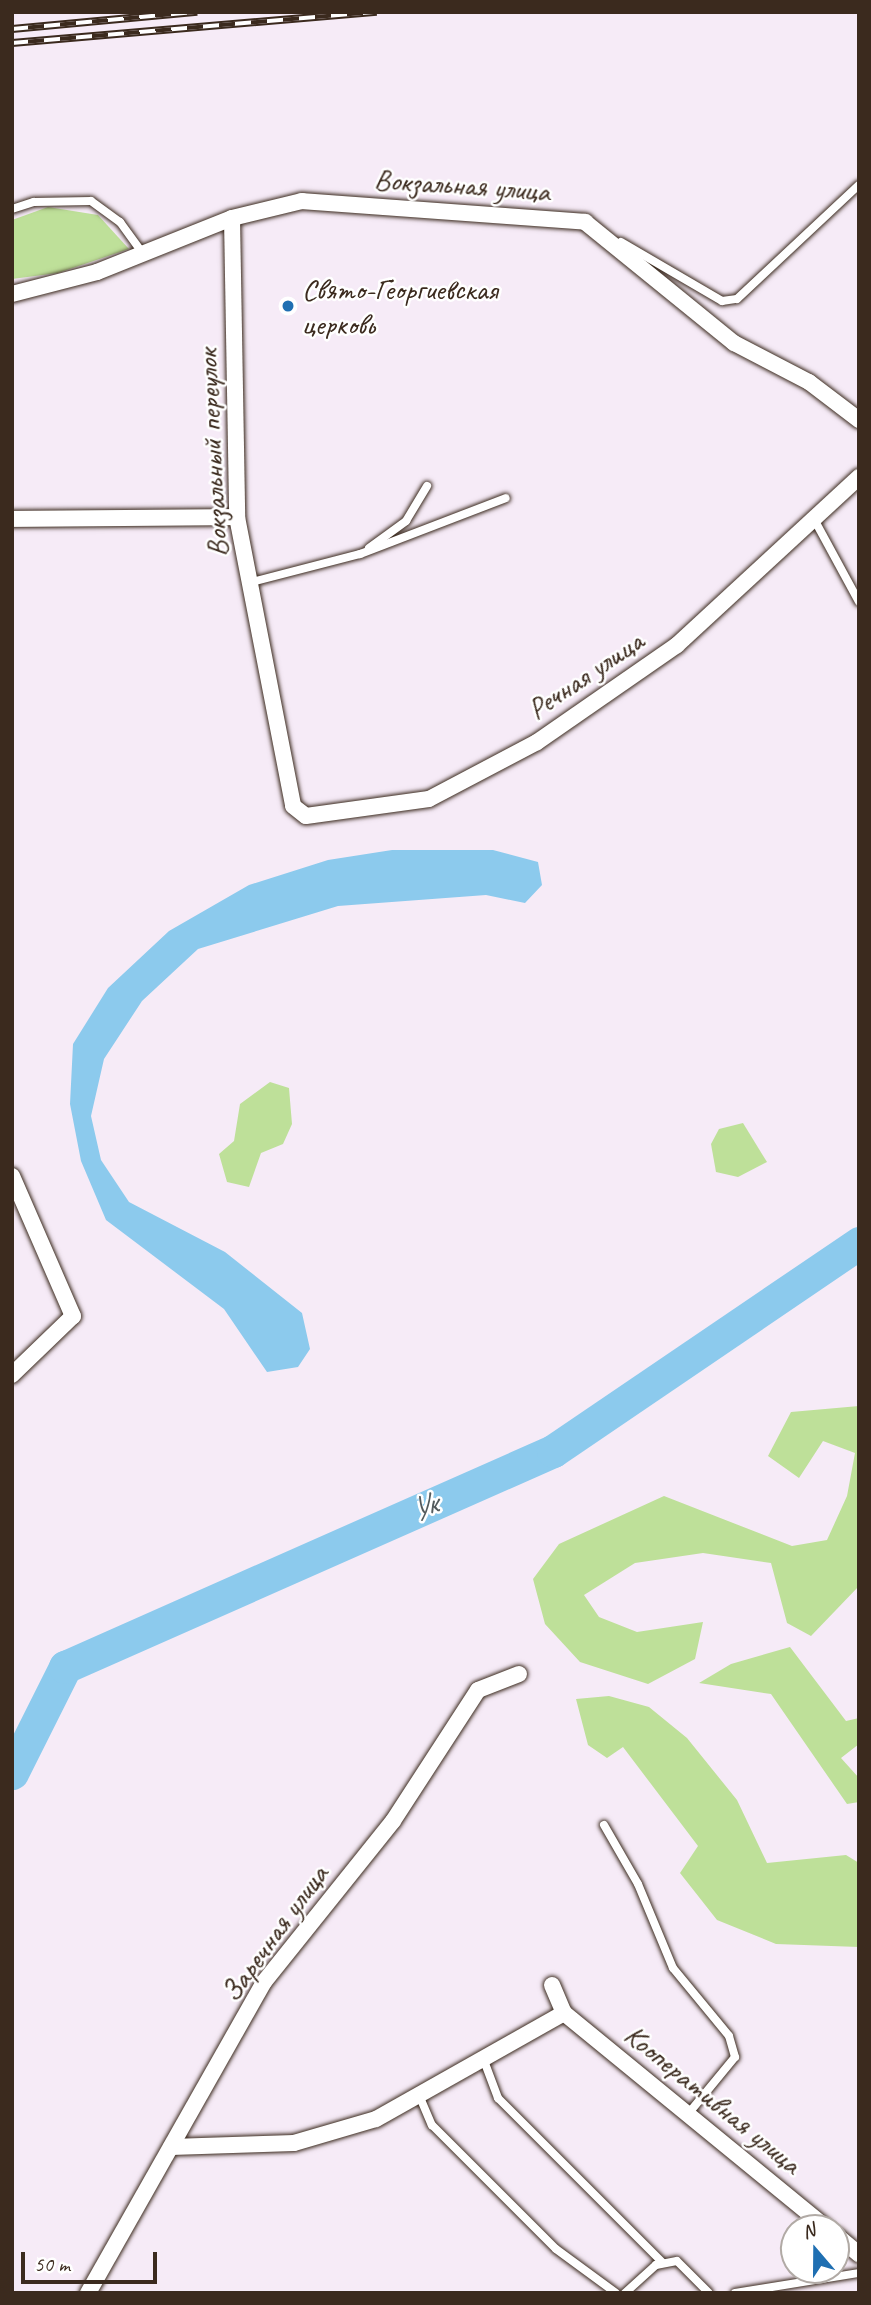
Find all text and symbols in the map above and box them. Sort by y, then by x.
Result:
street label: Вокзальная улица [372,161,552,209]
place label: Свято-Георгиевская церковь [302,271,498,342]
marker: Свято-Георгиевская церковь [280,298,296,314]
street label: Вокзальный переулок [189,348,235,558]
street label: Речная улица [520,623,650,727]
water label: Ук [404,1485,444,1531]
street label: Заречная улица [212,1857,336,2009]
street label: Кооперативная улица [617,2016,809,2182]
north arrow [780,2214,850,2284]
text: N [799,2218,818,2244]
scale bar [24,2238,161,2282]
text: 50 m [34,2251,70,2277]

